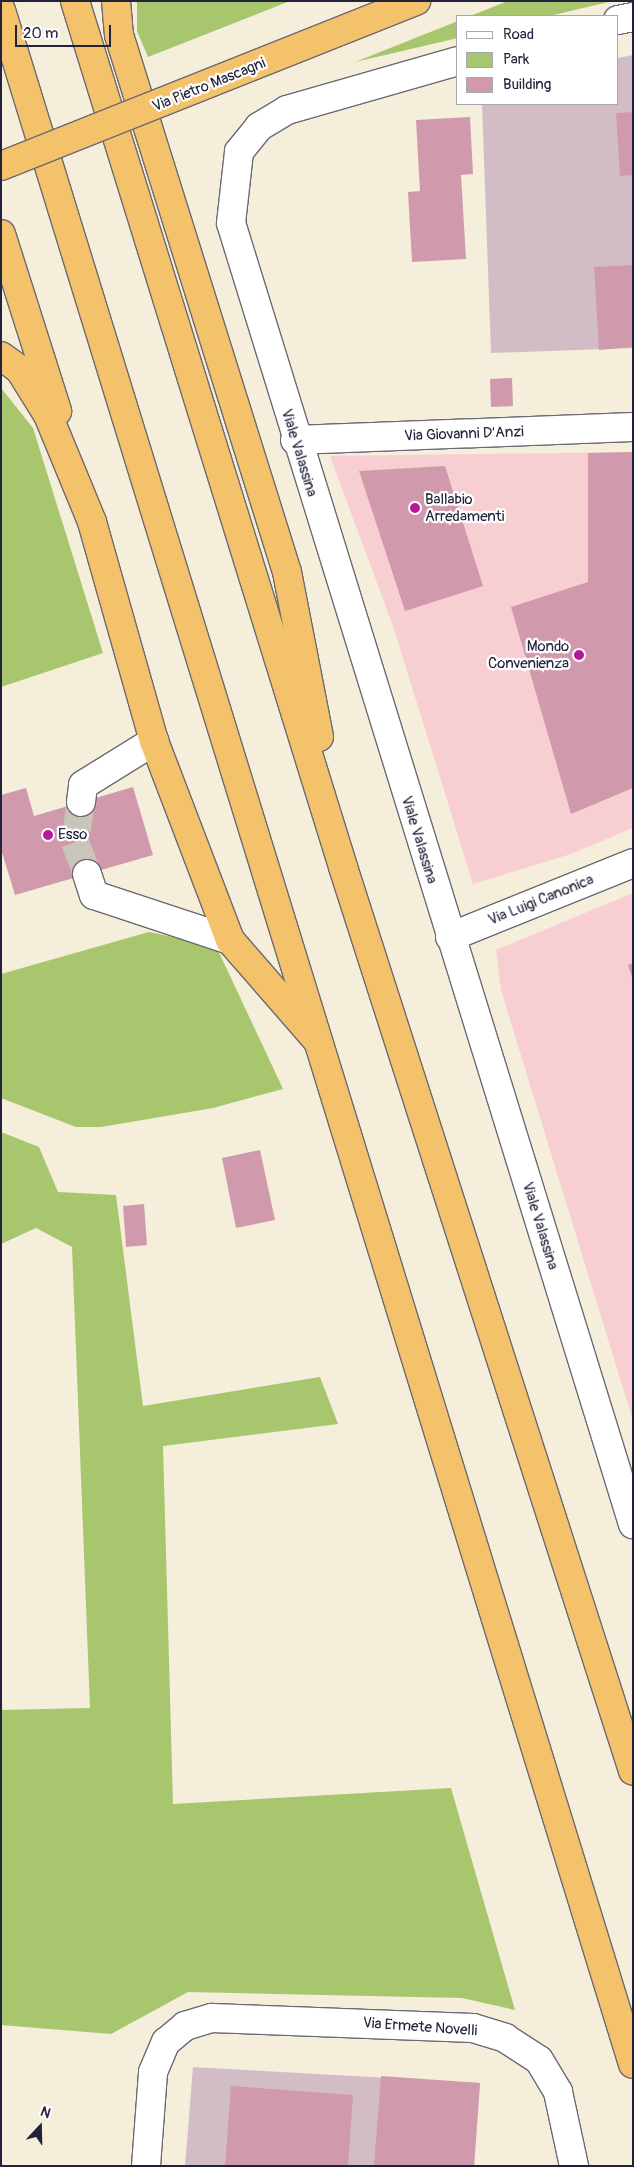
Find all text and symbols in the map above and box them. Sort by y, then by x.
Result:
scale bar [18,15,114,47]
legend [456,15,619,105]
text: 20 m [23,24,58,43]
text: Road [503,25,534,44]
text: Park [503,50,529,69]
street label: Via Pietro Mascagni [150,54,268,116]
text: Building [503,75,551,94]
street label: Viale Valassina [277,407,321,499]
street label: Via Giovanni D'Anzi [404,423,524,445]
place label: Ballabio Arredamenti [425,490,504,525]
marker: Ballabio Arredamenti [409,502,421,514]
place label: Mondo Convenienza [488,637,569,672]
marker: Mondo Convenienza [573,649,585,661]
street label: Viale Valassina [397,794,441,886]
place label: Esso [58,826,87,844]
marker: Esso [42,829,54,841]
street label: Via Luigi Canonica [486,871,596,929]
street label: Viale Valassina [518,1180,562,1272]
street label: Via Ermete Novelli [362,2014,478,2040]
north arrow [15,2102,65,2152]
text: N [38,2103,53,2122]

